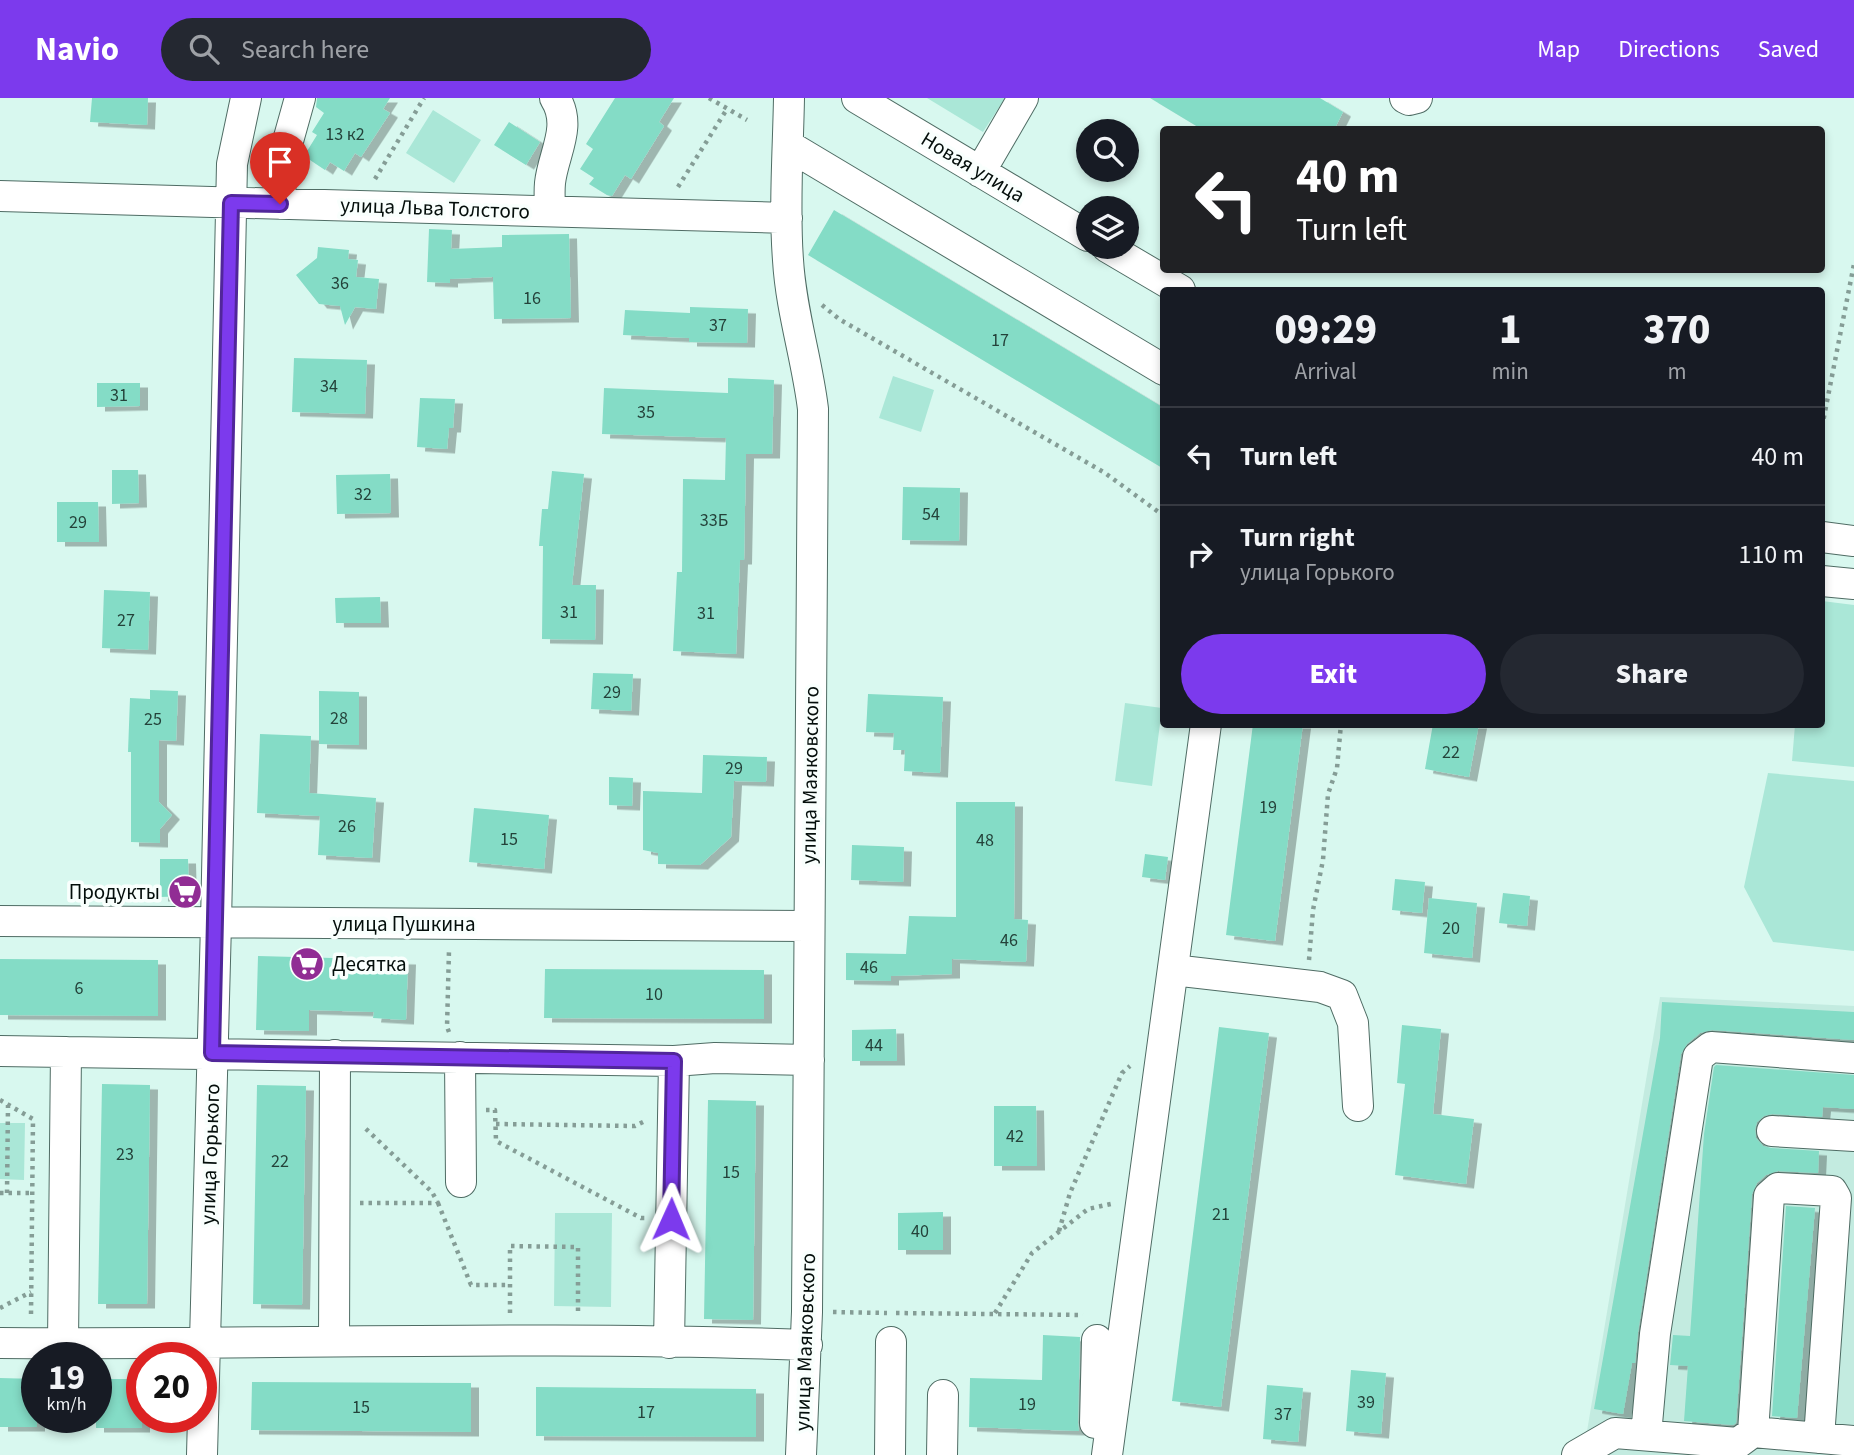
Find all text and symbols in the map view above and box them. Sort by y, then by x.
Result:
search box [161,18,651,81]
text: Navio [35,26,119,73]
icon: search [185,30,223,68]
text: Search here [241,31,369,68]
text: Map [1537,32,1580,67]
text: Directions [1618,32,1720,67]
text: Saved [1758,32,1819,67]
map controls [1076,119,1139,259]
button: search [1076,119,1139,182]
house number: 13 к2 [325,122,365,147]
street label: Новая улица [915,124,1031,210]
pin [250,132,310,204]
text: 40 m [1296,142,1400,212]
icon: arrive [261,143,299,181]
icon: left [1181,154,1272,245]
street label: улица Льва Толстого [340,190,530,226]
button: layers [1076,196,1139,259]
text: Turn left [1296,207,1407,253]
house number: 36 [331,271,349,296]
house number: 16 [523,286,541,311]
text: 09:29 [1274,300,1377,360]
text: 1 [1499,300,1521,360]
text: 370 [1643,300,1711,360]
house number: 37 [709,313,727,338]
house number: 17 [991,328,1009,353]
text: Arrival [1295,355,1357,388]
text: min [1492,355,1529,388]
text: m [1667,355,1686,388]
house number: 34 [320,374,338,399]
house number: 31 [110,383,128,408]
house number: 35 [637,400,655,425]
icon: left [1181,437,1219,475]
text: Turn left [1240,438,1337,475]
text: 40 m [1751,438,1804,475]
house number: 32 [354,482,372,507]
house number: 54 [922,502,940,527]
house number: 33Б [700,508,728,533]
house number: 29 [69,510,87,535]
text: Turn right [1240,519,1355,556]
icon: right [1181,535,1219,573]
text: 110 m [1738,536,1804,573]
text: улица Горького [1240,556,1395,589]
house number: 31 [560,600,578,625]
house number: 31 [697,601,715,626]
house number: 27 [117,608,135,633]
button: Exit [1181,634,1486,714]
button: Share [1500,634,1804,714]
house number: 29 [603,680,621,705]
street label: улица Маяковского [793,686,827,864]
house number: 28 [330,706,348,731]
house number: 25 [144,707,162,732]
house number: 22 [1442,740,1460,765]
house number: 29 [725,756,743,781]
house number: 19 [1259,795,1277,820]
house number: 26 [338,814,356,839]
house number: 15 [500,827,518,852]
house number: 48 [976,828,994,853]
supermarket icon: Продукты [166,873,204,911]
place label: Продукты [69,877,160,907]
street label: улица Пушкина [333,909,475,939]
house number: 20 [1442,916,1460,941]
house number: 46 [1000,928,1018,953]
supermarket icon: Десятка [288,945,326,983]
place label: Десятка [332,949,407,979]
house number: 46 [860,955,878,980]
house number: 6 [75,976,84,1001]
house number: 10 [645,982,663,1007]
house number: 44 [865,1033,883,1058]
street label: улица Горького [193,1083,227,1225]
house number: 42 [1006,1124,1024,1149]
house number: 23 [116,1142,134,1167]
house number: 22 [271,1149,289,1174]
house number: 15 [722,1160,740,1185]
position arrow [634,1182,708,1256]
house number: 21 [1212,1202,1230,1227]
house number: 40 [911,1219,929,1244]
street label: улица Маяковского [787,1252,823,1432]
speed limit sign: 20 [126,1342,217,1433]
text: 19 [48,1353,85,1403]
house number: 39 [1357,1390,1375,1415]
text: km/h [47,1392,86,1417]
house number: 19 [1018,1392,1036,1417]
house number: 15 [352,1395,370,1420]
house number: 17 [637,1400,655,1425]
house number: 37 [1274,1402,1292,1427]

